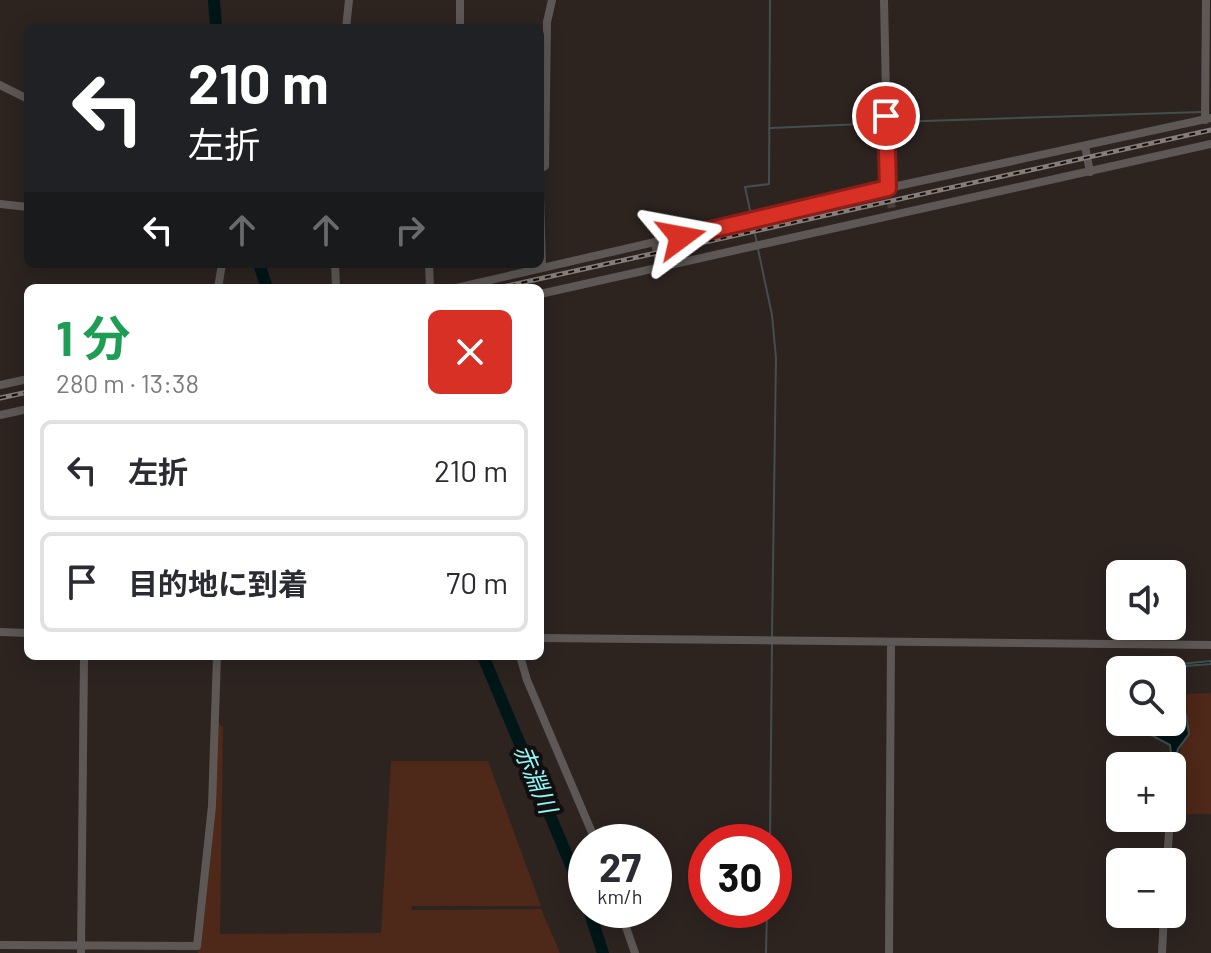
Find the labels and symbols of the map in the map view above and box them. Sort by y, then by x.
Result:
pin [852,82,920,150]
position arrow [639,195,723,279]
water label: 赤淵川 [509,740,565,820]
speed limit sign: 30 [688,824,792,928]

